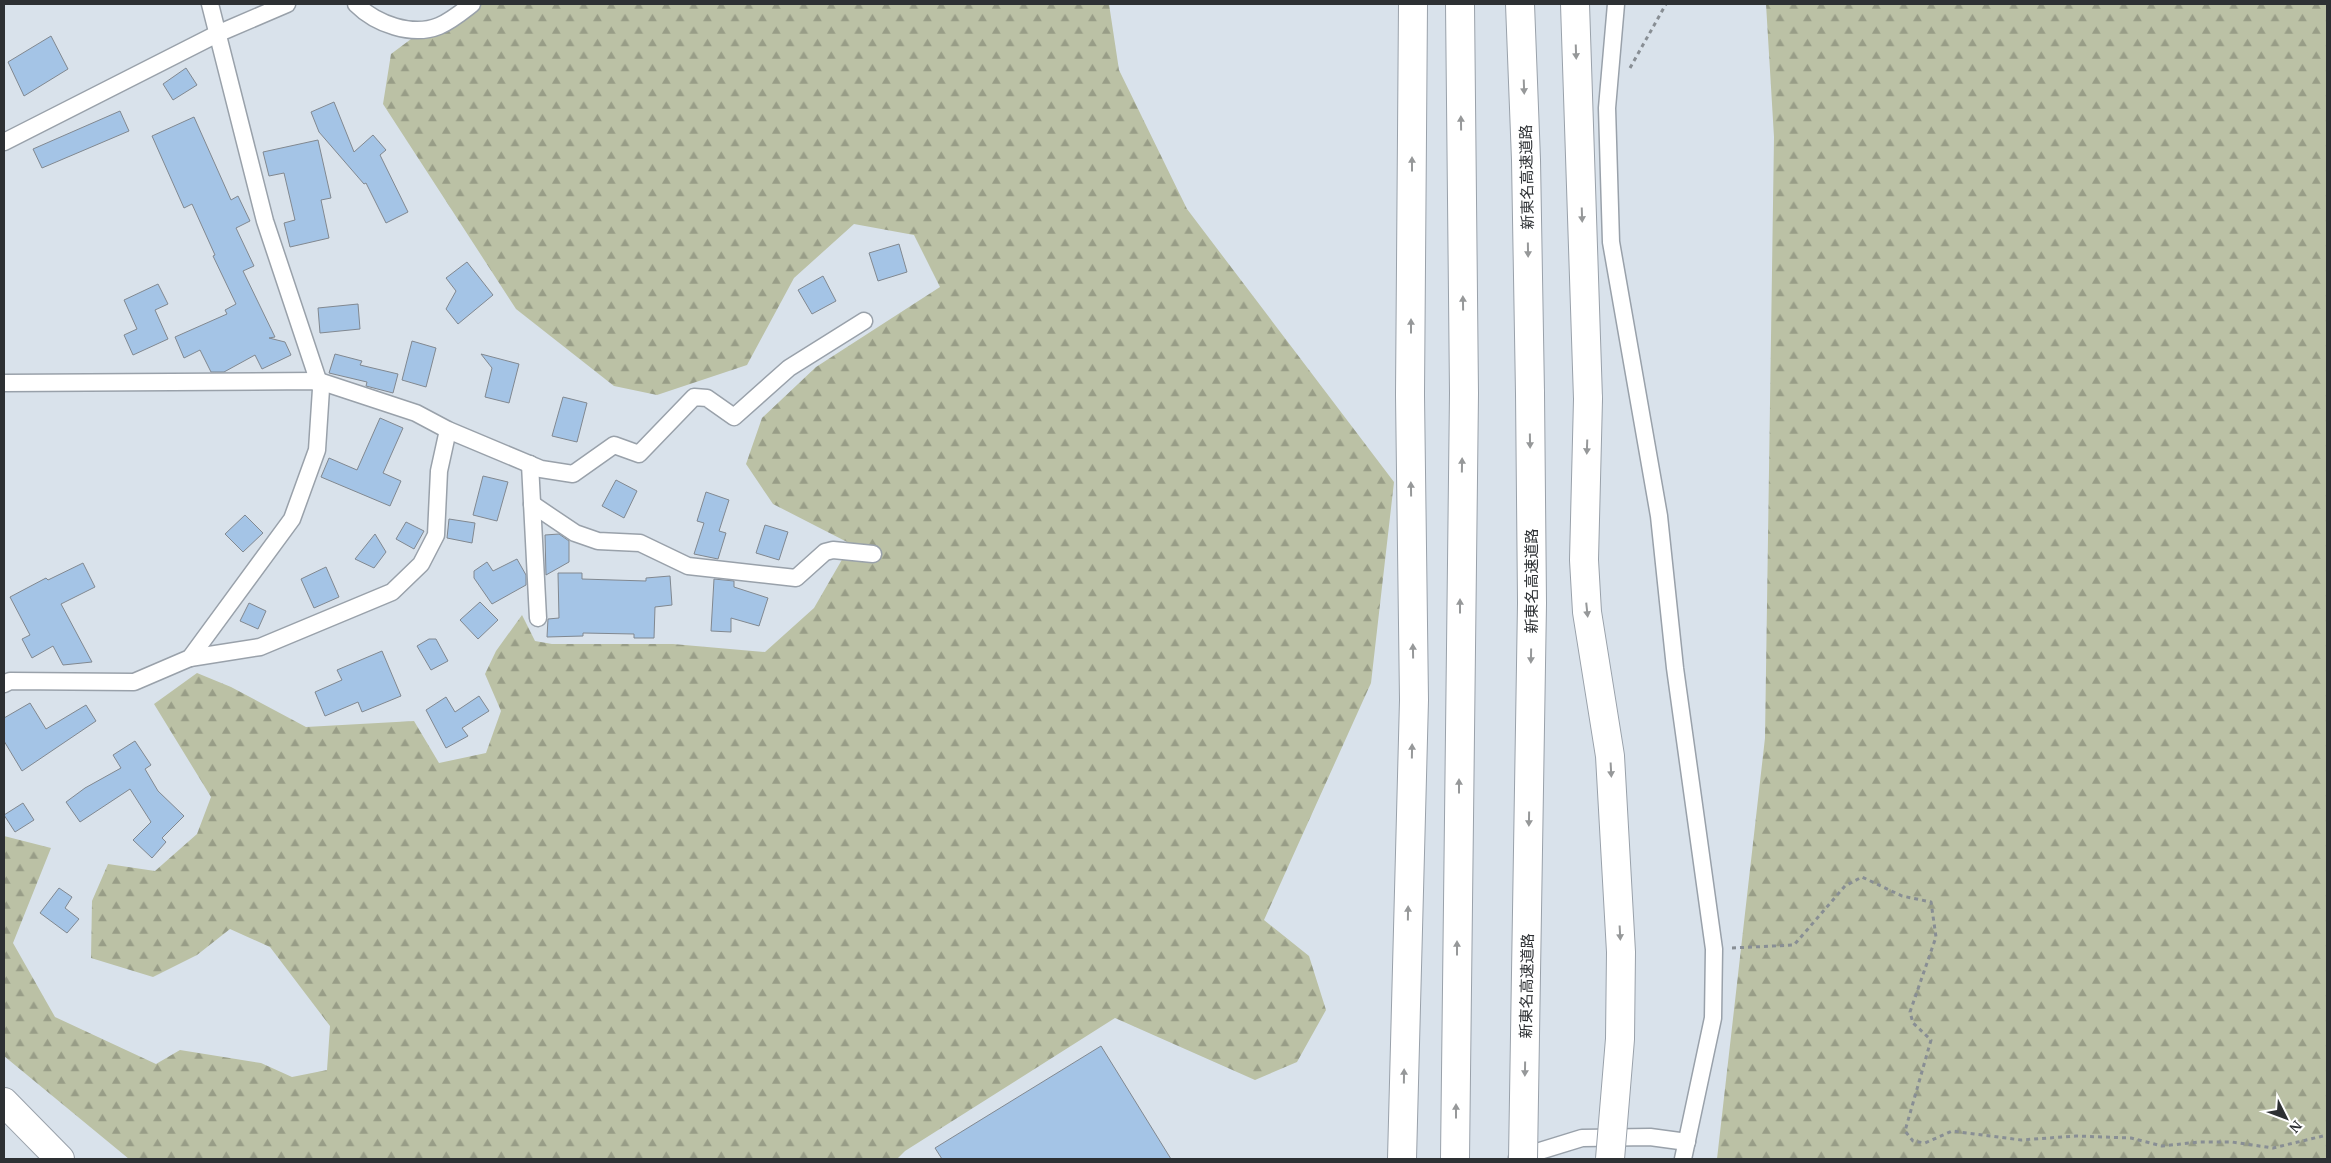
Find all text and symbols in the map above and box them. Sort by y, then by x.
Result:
one-way arrow [1573,45,1581,61]
one-way arrow [1520,80,1528,96]
one-way arrow [1457,115,1465,131]
street label: 新東名高速道路 [1515,124,1537,230]
one-way arrow [1408,155,1416,171]
one-way arrow [1578,207,1586,223]
one-way arrow [1524,242,1532,258]
one-way arrow [1459,294,1467,310]
one-way arrow [1407,318,1415,334]
one-way arrow [1526,434,1534,450]
one-way arrow [1583,440,1591,456]
one-way arrow [1459,457,1467,473]
one-way arrow [1407,480,1415,496]
street label: 新東名高速道路 [1521,528,1541,634]
one-way arrow [1456,597,1464,613]
one-way arrow [1584,602,1592,618]
one-way arrow [1409,643,1417,659]
one-way arrow [1527,649,1535,665]
one-way arrow [1409,742,1417,758]
one-way arrow [1607,763,1615,779]
one-way arrow [1455,777,1463,793]
one-way arrow [1525,811,1533,827]
one-way arrow [1405,905,1413,921]
one-way arrow [1617,925,1625,941]
street label: 新東名高速道路 [1515,933,1537,1039]
one-way arrow [1453,940,1461,956]
one-way arrow [1520,1061,1528,1077]
one-way arrow [1401,1067,1409,1083]
north arrow [2261,1093,2311,1143]
one-way arrow [1452,1102,1460,1118]
text: N [2285,1117,2307,1138]

